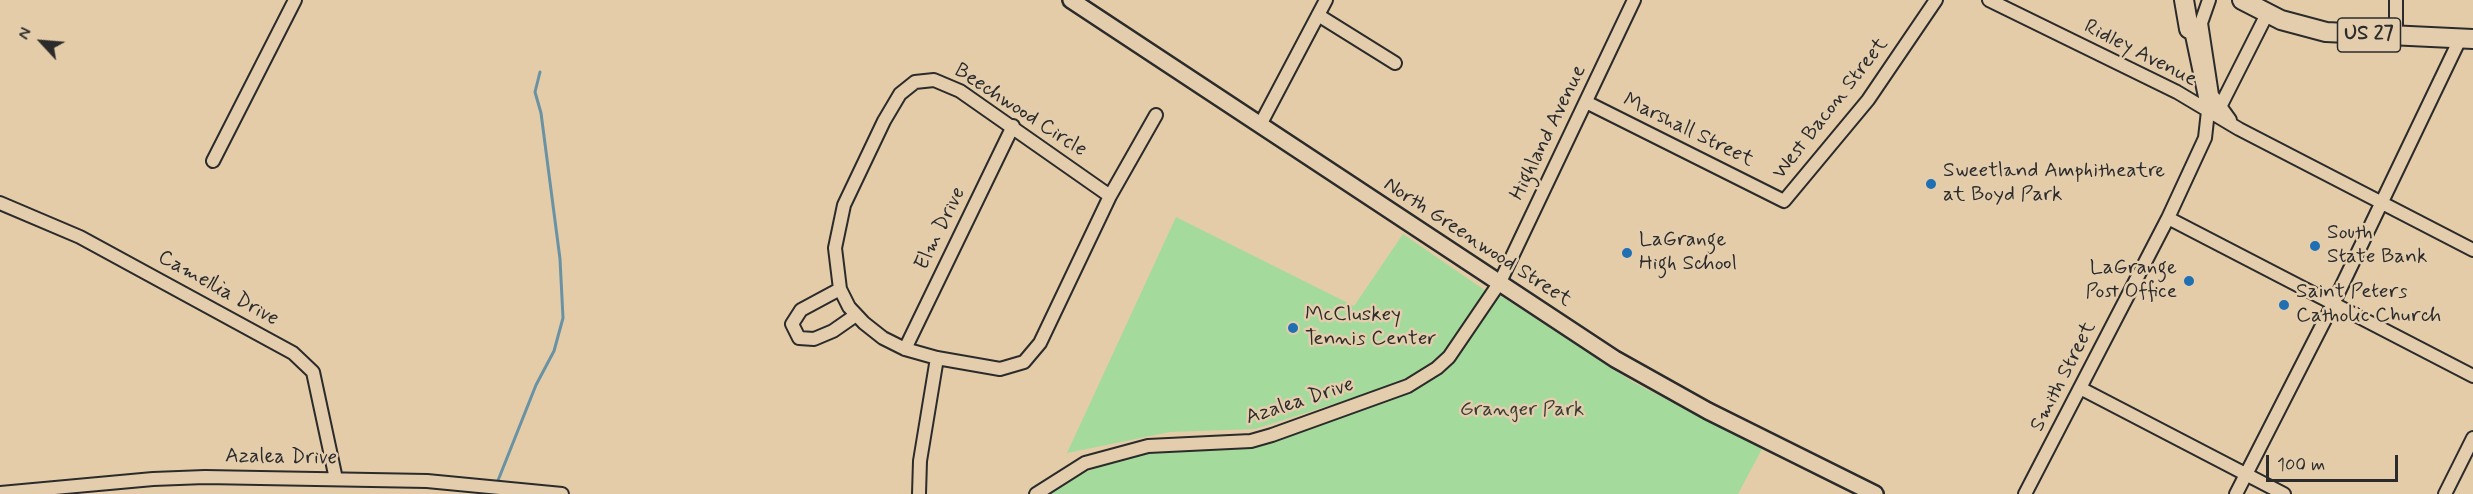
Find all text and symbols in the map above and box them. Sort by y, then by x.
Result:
north arrow [12,12,72,72]
street label: Ridley Avenue [2079,15,2201,93]
road number: US 27 [2338,18,2400,52]
text: N [14,24,37,43]
street label: West Bacon Street [1768,33,1894,185]
street label: Beechwood Circle [949,59,1091,163]
street label: Highland Avenue [1505,61,1593,205]
street label: Marshall Street [1618,88,1758,174]
place label: Sweetland Amphitheatre at Boyd Park [1943,159,2165,209]
street label: North Greenwood Street [1378,173,1576,313]
marker: Sweetland Amphitheatre at Boyd Park [1924,177,1938,191]
street label: Elm Drive [910,183,972,275]
place label: South State Bank [2327,221,2427,271]
place label: LaGrange High School [1639,228,1737,278]
marker: South State Bank [2308,239,2322,253]
street label: Camellia Drive [153,245,283,333]
marker: LaGrange High School [1620,246,1634,260]
place label: LaGrange Post Office [2085,256,2177,306]
marker: LaGrange Post Office [2182,274,2196,288]
place label: Saint Peters Catholic Church [2296,280,2441,330]
marker: Saint Peters Catholic Church [2277,298,2291,312]
place label: McCluskey Tennis Center [1305,303,1436,353]
street label: Smith Street [2026,318,2102,436]
marker: McCluskey Tennis Center [1286,321,1300,335]
street label: Azalea Drive [1243,373,1357,431]
park label: Granger Park [1460,398,1584,424]
scale bar [2269,443,2401,481]
street label: Azalea Drive [225,444,337,472]
text: 100 m [2277,453,2325,477]

